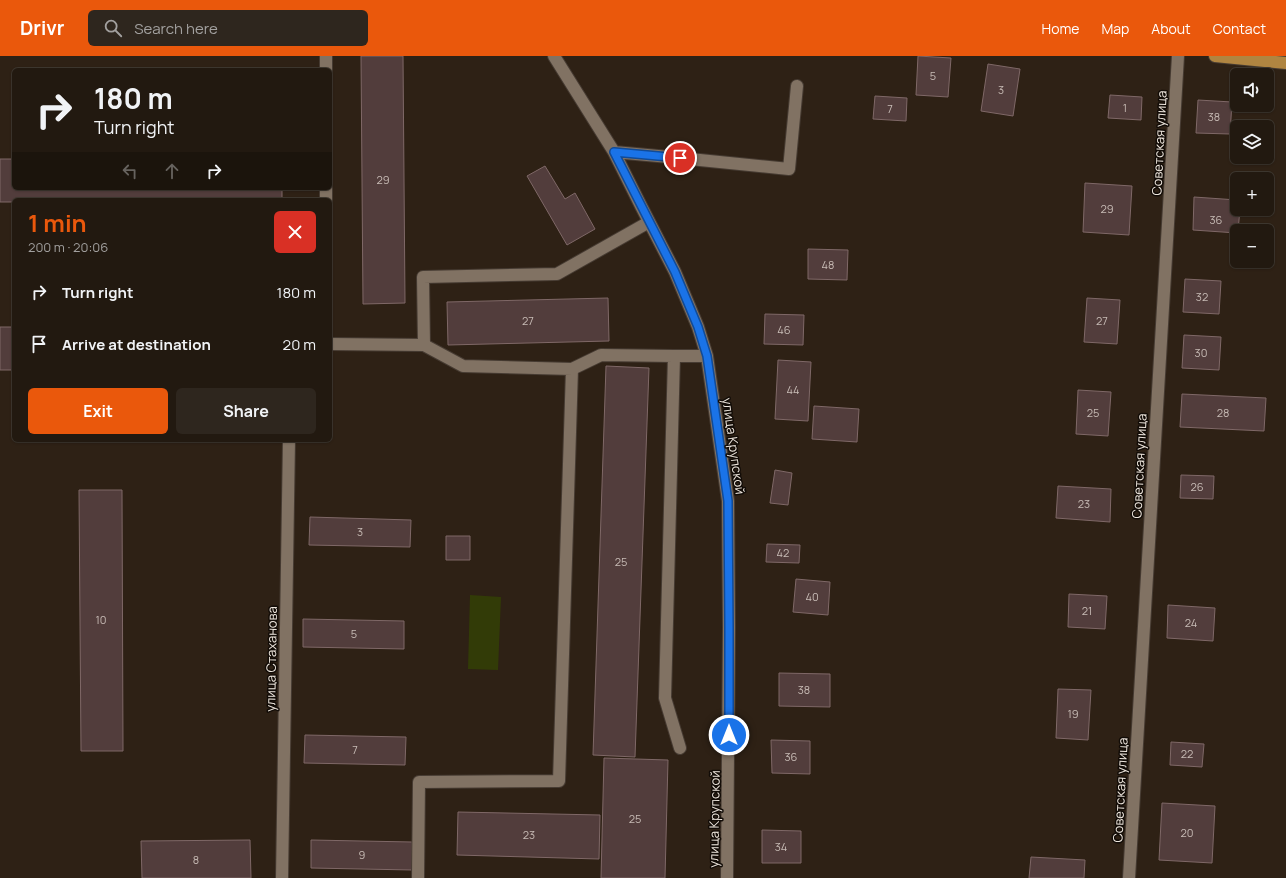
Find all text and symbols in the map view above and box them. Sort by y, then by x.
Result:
search box [88,10,368,46]
text: Drivr [20,15,64,41]
icon: search [102,17,124,39]
text: Search here [134,18,218,39]
text: Home [1042,19,1079,38]
text: Map [1101,19,1129,38]
text: About [1151,19,1191,38]
text: Contact [1213,19,1266,38]
house number: 5 [930,68,936,83]
map controls [1230,68,1274,268]
button: sound [1230,68,1274,112]
text: 180 m [94,79,173,117]
house number: 3 [998,82,1004,97]
icon: right [28,84,80,136]
street label: Советская улица [1147,90,1171,196]
house number: 1 [1123,100,1127,115]
house number: 7 [887,101,893,116]
house number: 38 [1208,109,1220,124]
text: Turn right [94,115,175,139]
button: layers [1230,120,1274,164]
pin [663,141,697,175]
icon: arrive [669,147,691,169]
icon: left [119,160,141,182]
icon: ahead [161,160,183,182]
icon: right [203,160,225,182]
house number: 29 [376,172,390,187]
button: + [1230,172,1274,216]
house number: 29 [1100,201,1114,216]
text: 1 min [28,206,87,239]
button: close [274,211,316,253]
house number: 36 [1210,212,1223,227]
button: − [1230,224,1274,268]
text: 200 m · 20:06 [28,238,108,256]
house number: 48 [822,257,834,272]
icon: right [28,281,50,303]
text: Turn right [62,282,133,303]
text: 180 m [277,282,316,303]
house number: 32 [1196,289,1208,304]
house number: 27 [522,313,534,328]
house number: 27 [1096,313,1108,328]
house number: 46 [777,322,791,337]
icon: arrive [28,333,50,355]
text: Arrive at destination [62,334,211,355]
text: 20 m [283,334,316,355]
house number: 30 [1195,345,1207,360]
house number: 44 [786,382,800,397]
button: Exit [28,388,168,434]
button: Share [176,388,316,434]
street label: улица Крупской [718,397,750,495]
house number: 25 [1087,405,1099,420]
house number: 28 [1217,405,1229,420]
street label: Советская улица [1127,413,1151,519]
house number: 26 [1190,479,1204,494]
house number: 23 [1078,496,1090,511]
house number: 3 [357,524,363,539]
house number: 42 [777,545,789,560]
house number: 25 [615,554,627,569]
house number: 40 [805,589,819,604]
house number: 21 [1082,603,1092,618]
street label: улица Стаханова [261,606,281,712]
house number: 10 [95,612,107,627]
house number: 24 [1185,615,1197,630]
house number: 5 [351,626,357,641]
house number: 38 [798,682,810,697]
house number: 19 [1067,706,1079,721]
position arrow [708,714,750,756]
street label: Советская улица [1108,737,1132,843]
house number: 7 [352,742,358,757]
house number: 22 [1181,746,1193,761]
house number: 36 [785,749,798,764]
street label: улица Крупской [704,770,724,868]
house number: 25 [629,811,641,826]
house number: 20 [1181,825,1193,840]
house number: 23 [523,827,535,842]
house number: 34 [775,839,787,854]
house number: 9 [359,847,366,862]
house number: 8 [193,852,199,867]

